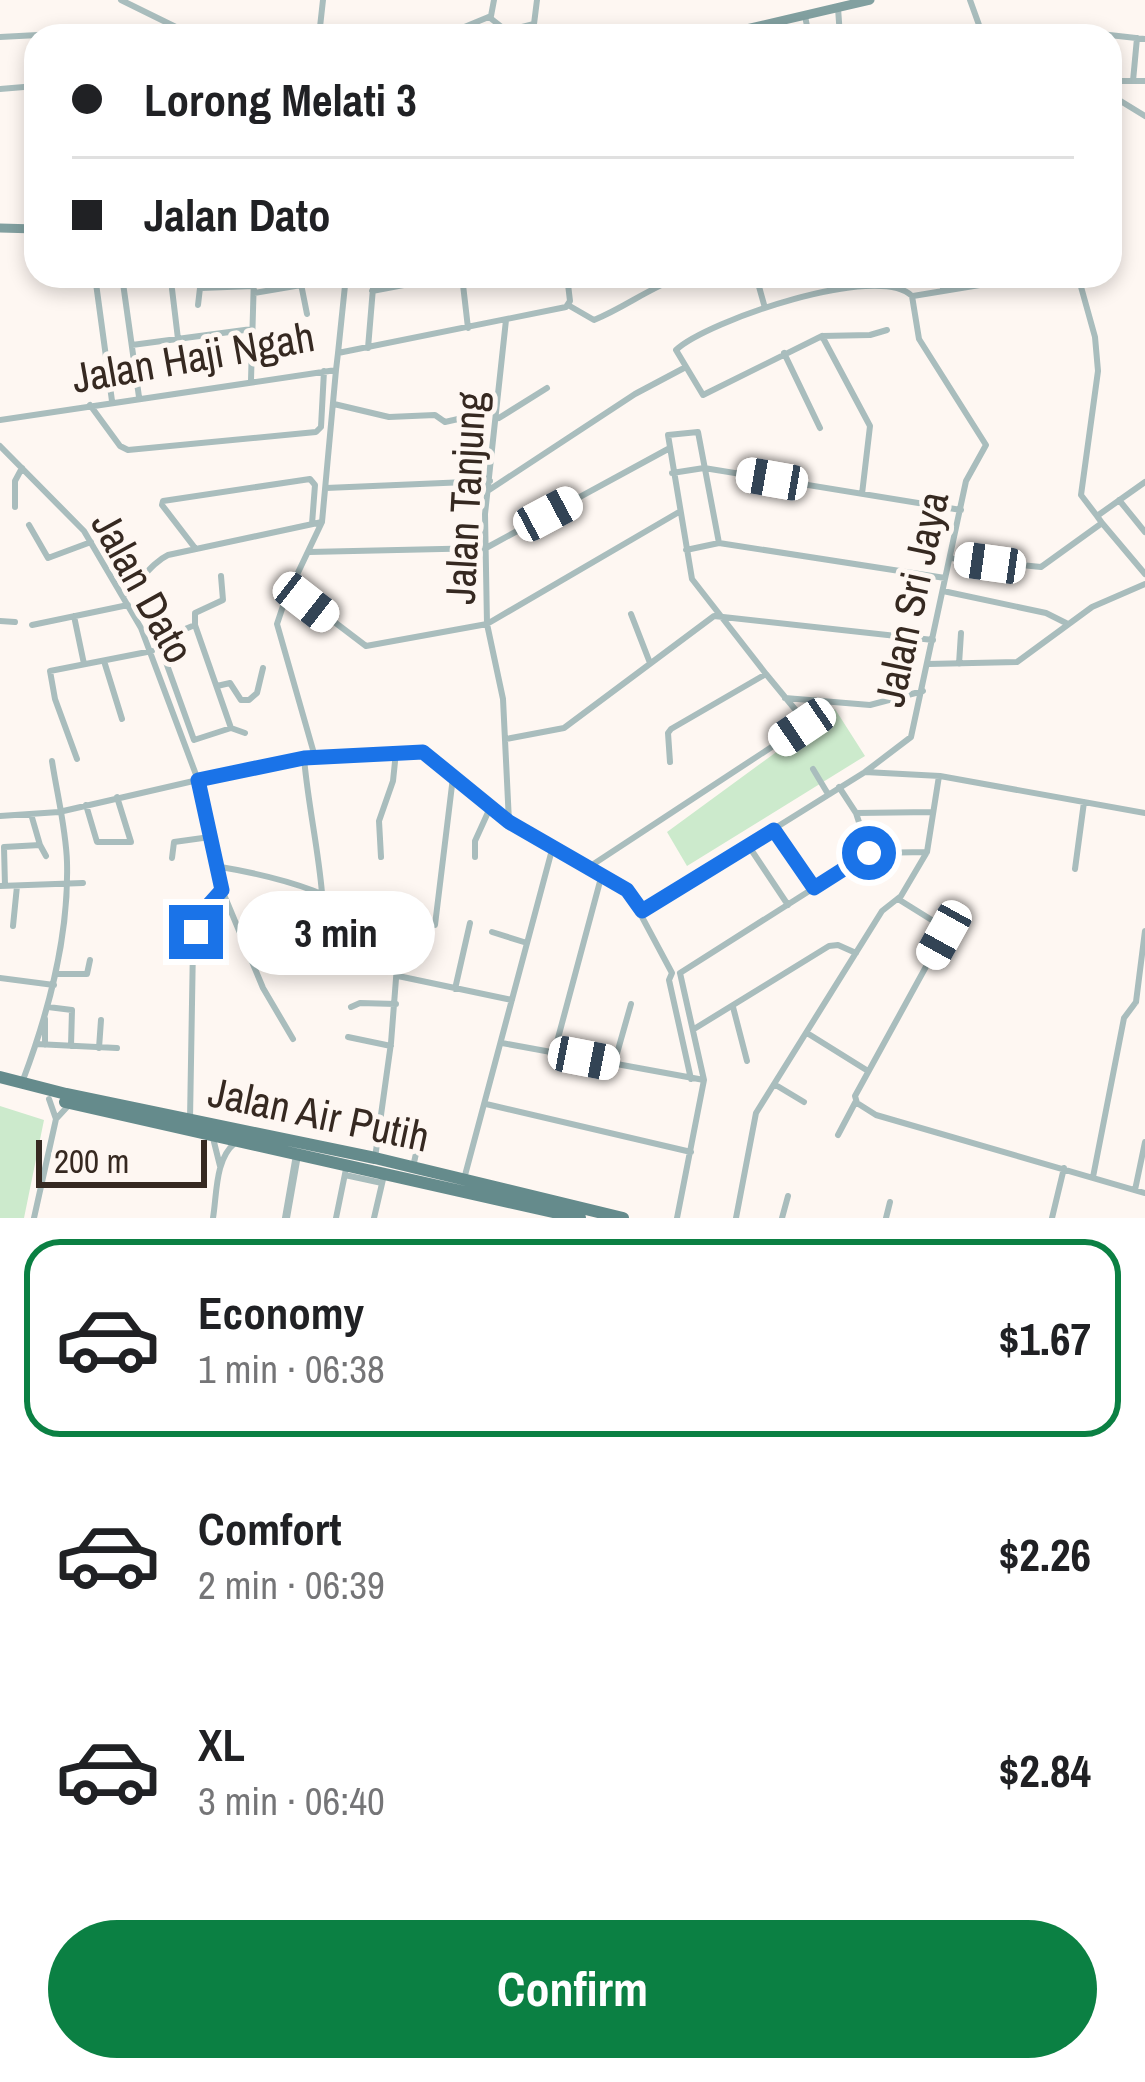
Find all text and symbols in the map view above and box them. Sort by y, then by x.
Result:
text: Lorong Melati 3 [144,69,417,130]
text: Jalan Dato [144,184,331,245]
street label: Jalan Haji Ngah [67,308,319,406]
street label: Jalan Tanjung [431,390,499,606]
car [733,455,811,503]
car [508,481,588,547]
street label: Jalan Sri Jaya [861,486,961,712]
street label: Jalan Dato [79,501,207,673]
car [952,540,1028,586]
car [267,566,345,638]
car [762,692,842,762]
route start [842,826,896,880]
callout: 3 min [238,890,436,974]
car [911,895,977,975]
route end [169,905,223,959]
text: 3 min [294,907,378,959]
car [545,1033,623,1083]
street label: Jalan Air Putih [204,1063,434,1165]
scale bar [36,1134,207,1187]
text: 200 m [54,1139,129,1183]
text: Economy [198,1282,364,1343]
icon: car [54,1284,162,1392]
text: $1.67 [999,1308,1091,1369]
text: 1 min · 06:38 [198,1343,385,1395]
text: Comfort [198,1498,341,1559]
icon: car [54,1500,162,1608]
text: $2.26 [999,1524,1091,1585]
text: 2 min · 06:39 [198,1559,385,1611]
text: XL [198,1714,245,1775]
icon: car [54,1716,162,1824]
text: $2.84 [999,1740,1091,1801]
text: 3 min · 06:40 [198,1775,385,1827]
button: Confirm [48,1920,1097,2058]

